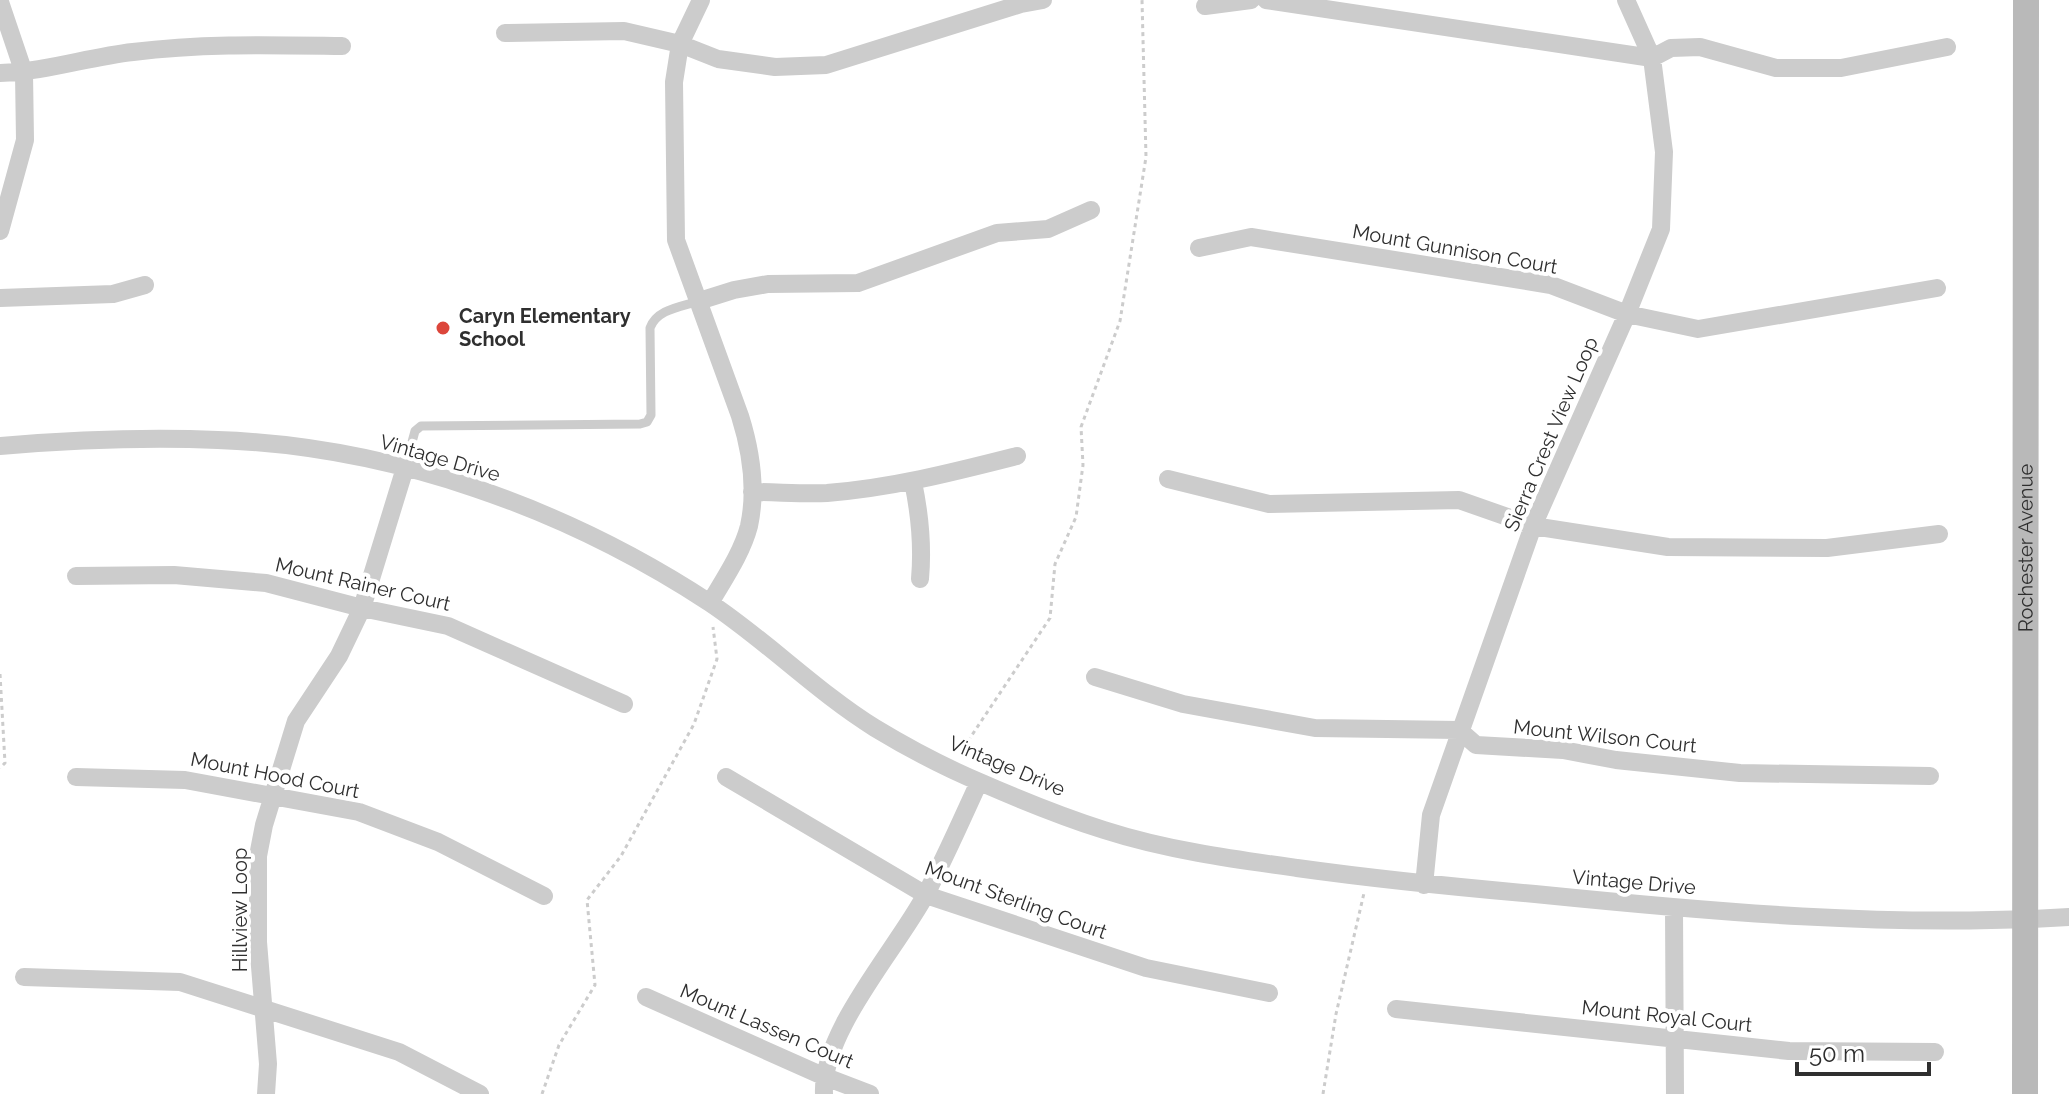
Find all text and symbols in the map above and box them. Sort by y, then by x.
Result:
street label: Mount Gunnison Court [1351,219,1560,279]
place label: Caryn Elementary School [459,304,631,351]
marker: Caryn Elementary School [434,319,452,337]
street label: Sierra Crest View Loop [1499,333,1603,535]
street label: Vintage Drive [377,429,503,487]
street label: Rochester Avenue [2013,464,2038,632]
street label: Mount Rainer Court [273,552,453,616]
street label: Mount Wilson Court [1512,714,1698,758]
street label: Vintage Drive [945,731,1069,801]
street label: Mount Hood Court [188,747,362,803]
street label: Hillview Loop [228,848,252,972]
street label: Mount Sterling Court [922,856,1111,944]
street label: Vintage Drive [1571,865,1697,899]
street label: Mount Lassen Court [677,979,858,1074]
street label: Mount Royal Court [1581,995,1754,1037]
scale bar [1797,1026,1929,1076]
text: 50 m [1809,1039,1865,1068]

